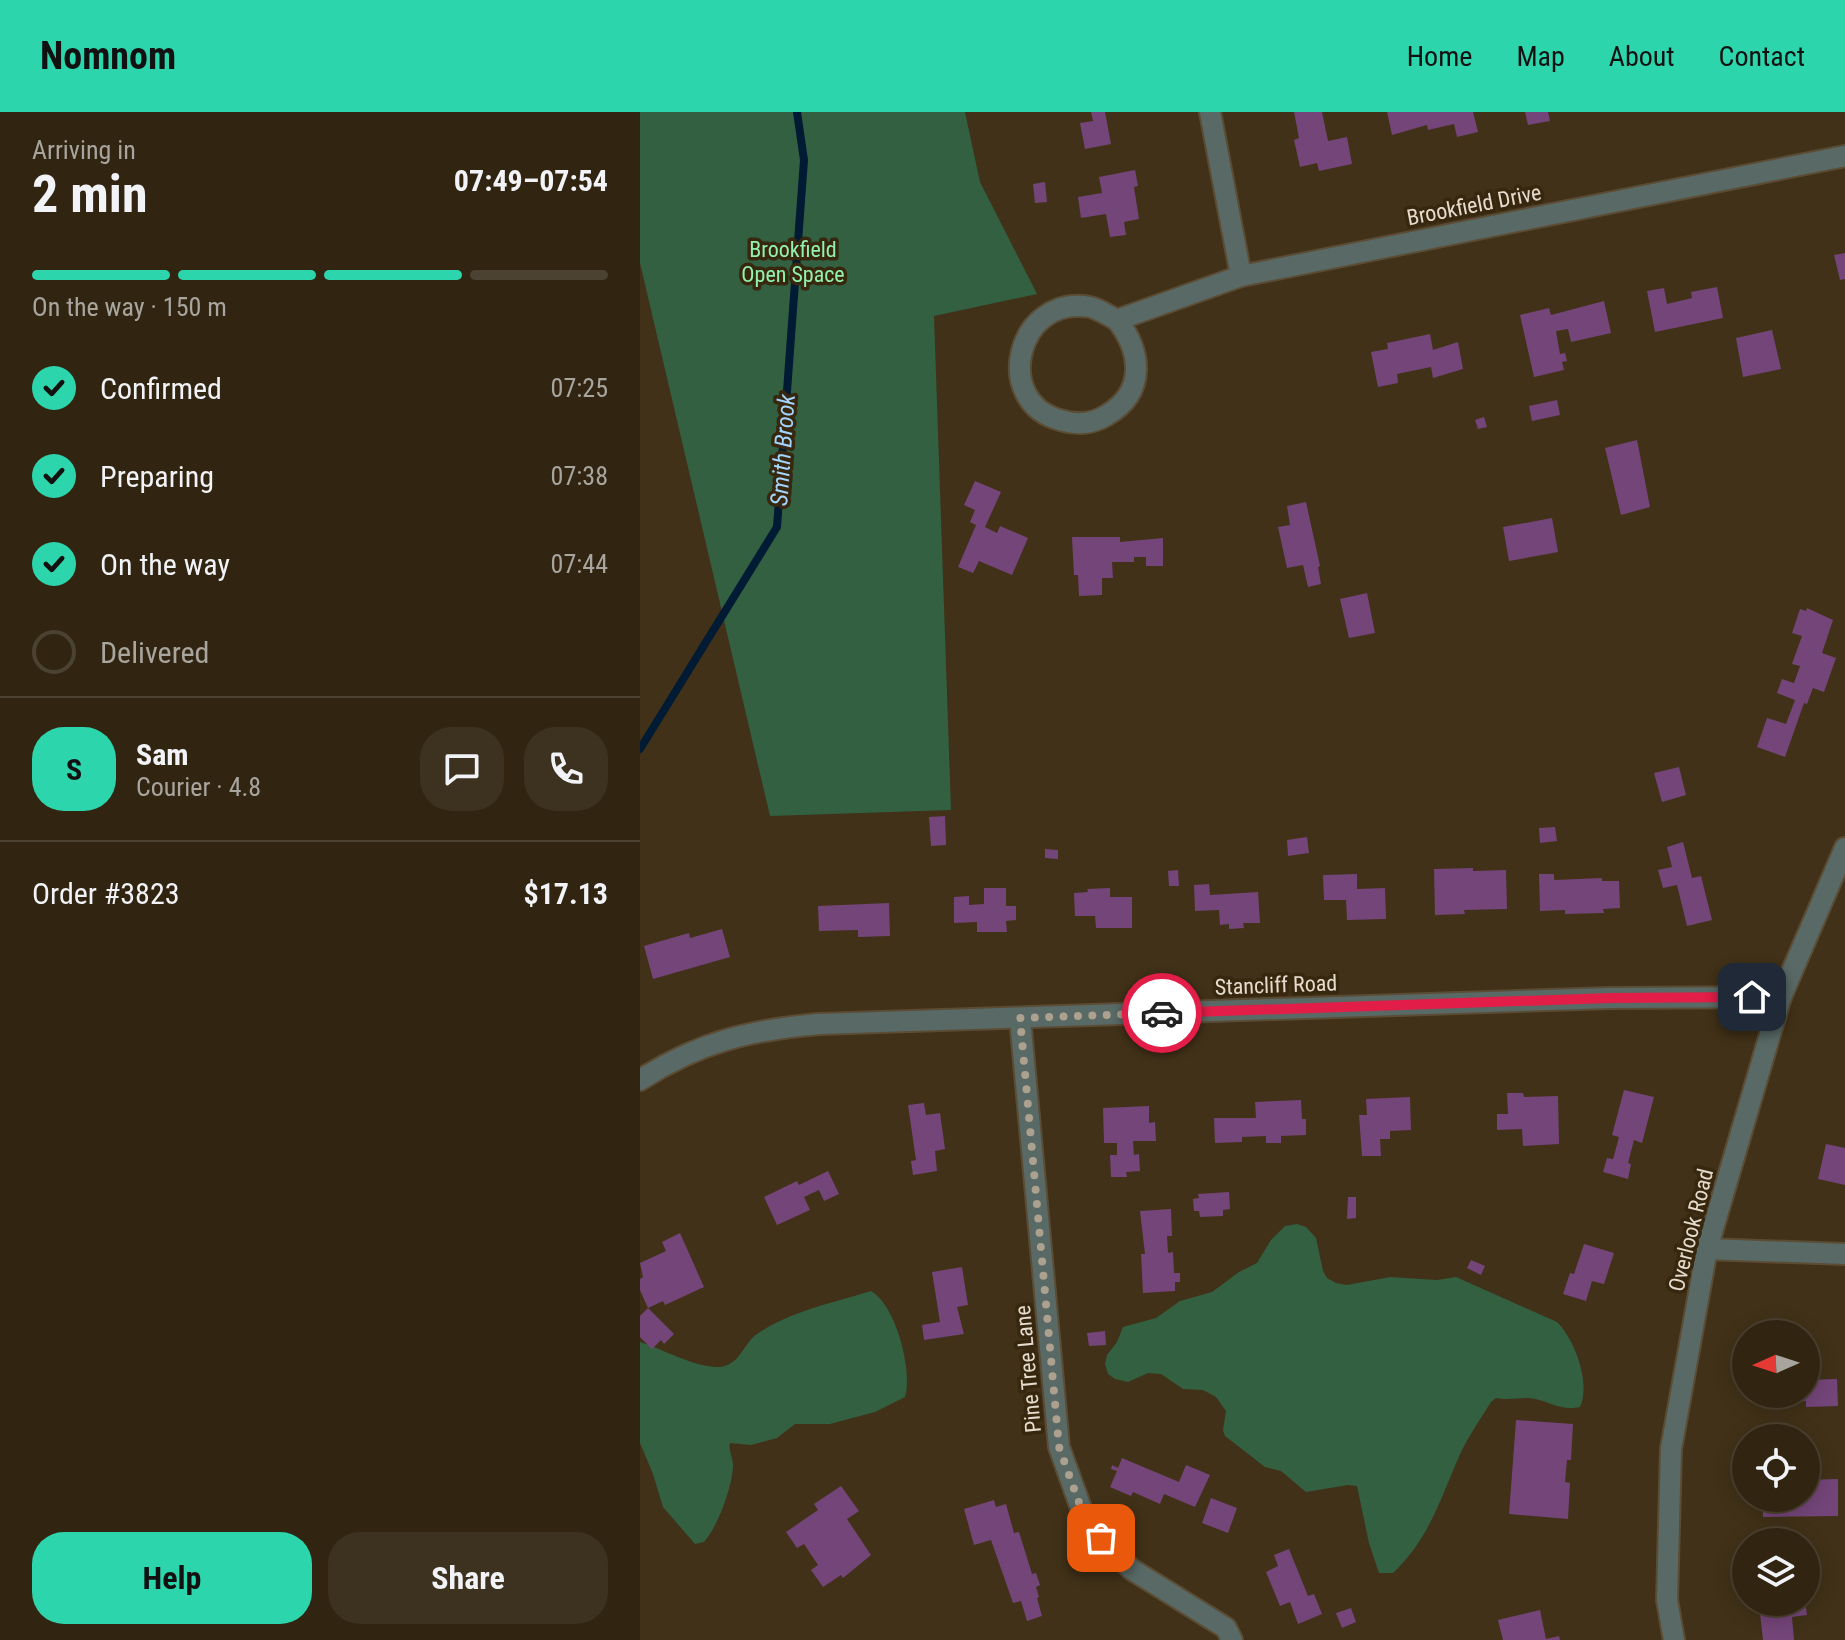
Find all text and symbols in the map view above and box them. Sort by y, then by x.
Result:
text: Nomnom [40,34,176,78]
text: Home [1407,40,1472,73]
text: Map [1516,40,1565,73]
text: About [1609,40,1675,73]
text: Contact [1719,40,1805,73]
text: Arriving in [32,135,136,165]
text: 07:49–07:54 [454,163,608,198]
text: 2 min [32,164,148,225]
street label: Brookfield Drive [1405,180,1543,230]
park label: Brookfield Open Space [741,237,845,287]
text: On the way · 150 m [32,292,227,322]
icon: check [32,366,76,410]
text: Confirmed [100,371,222,406]
text: 07:25 [551,373,608,403]
water label: Smith Brook [765,393,801,507]
icon: check [32,454,76,498]
text: Preparing [100,459,214,494]
text: 07:38 [551,461,608,491]
icon: check [32,542,76,586]
text: On the way [100,547,230,582]
text: 07:44 [551,549,608,579]
text: Delivered [100,635,209,670]
button: chat [420,727,504,811]
button: phone [524,727,608,811]
text: Sam [136,737,189,772]
text: S [66,752,82,787]
text: Courier · 4.8 [136,772,261,802]
text: Order #3823 [32,876,180,911]
text: $17.13 [523,876,608,911]
pin [1718,963,1786,1031]
street label: Stancliff Road [1214,970,1338,1000]
courier [1122,973,1202,1053]
icon: home [1730,975,1774,1019]
icon: car [1140,991,1184,1035]
street label: Overlook Road [1664,1166,1718,1294]
street label: Pine Tree Lane [1010,1304,1046,1434]
north arrow [1732,1320,1820,1408]
map controls [1732,1320,1820,1616]
button: locate [1732,1424,1820,1512]
pin [1067,1504,1135,1572]
icon: bag [1079,1516,1123,1560]
button: layers [1732,1528,1820,1616]
button: Help [32,1532,312,1624]
button: Share [328,1532,608,1624]

